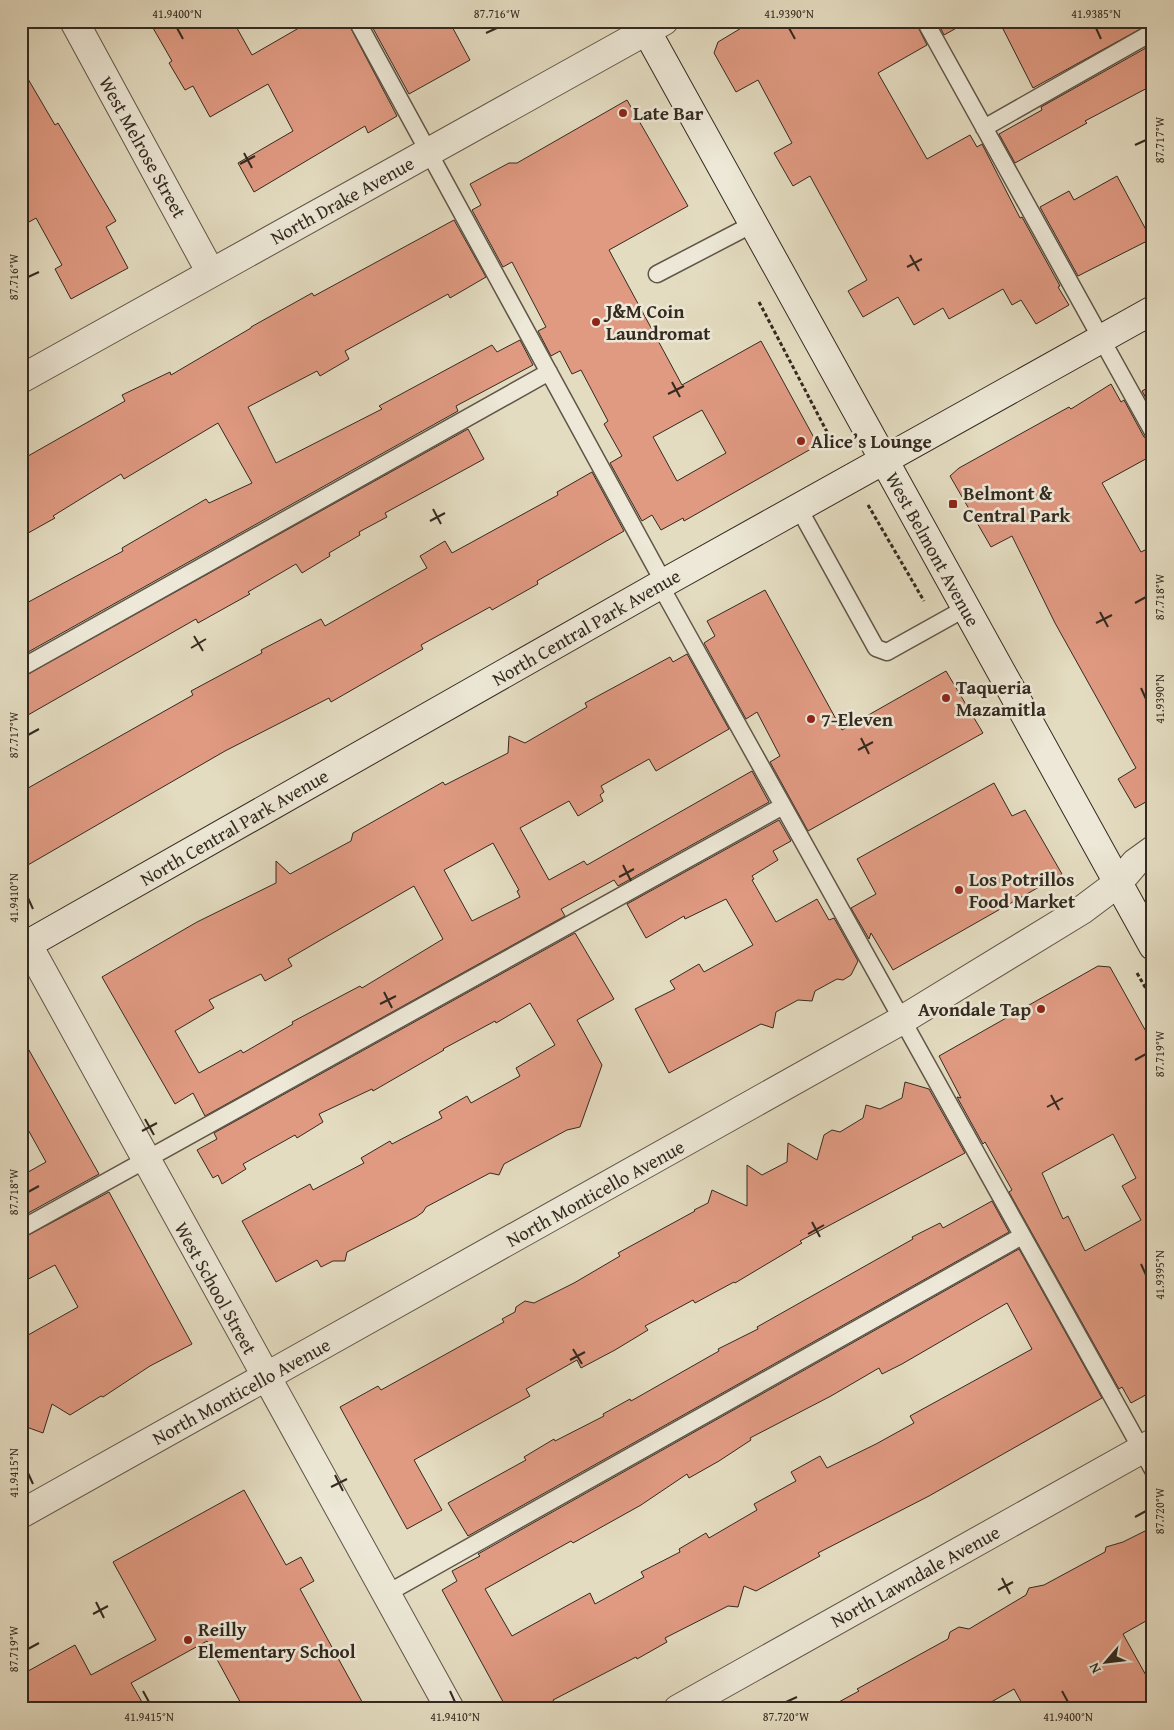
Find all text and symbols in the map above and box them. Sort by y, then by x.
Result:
text: 41.9400°N [152,5,202,22]
text: 87.716°W [474,5,521,22]
text: 41.9390°N [764,5,814,22]
text: 41.9385°N [1071,5,1121,22]
street label: West Melrose Street [92,71,194,223]
place label: Late Bar [633,99,704,127]
marker: Late Bar [617,107,629,119]
text: 87.717°W [1151,116,1168,163]
street label: North Drake Avenue [265,149,419,251]
text: 87.716°W [5,253,22,300]
place label: J&M Coin Laundromat [603,297,711,347]
marker: J&M Coin Laundromat [590,316,602,328]
place label: Alice’s Lounge [811,427,932,455]
marker: Alice’s Lounge [795,435,807,447]
street label: West Belmont Avenue [879,467,987,631]
place label: Belmont & Central Park [963,479,1070,529]
marker: Belmont & Central Park [947,498,959,510]
street label: North Central Park Avenue [487,561,686,693]
text: 87.718°W [1151,573,1168,620]
place label: Taqueria Mazamitla [956,673,1046,723]
text: 41.9390°N [1151,674,1168,724]
marker: Taqueria Mazamitla [940,692,952,704]
place label: 7-Eleven [821,705,894,733]
text: 87.717°W [5,711,22,758]
marker: 7-Eleven [805,713,817,725]
street label: North Central Park Avenue [135,761,334,893]
place label: Los Potrillos Food Market [969,865,1076,915]
text: 41.9410°N [5,873,22,923]
marker: Los Potrillos Food Market [953,884,965,896]
place label: Avondale Tap [918,995,1031,1023]
marker: Avondale Tap [1035,1003,1047,1015]
text: 87.719°W [1151,1030,1168,1077]
street label: North Monticello Avenue [501,1132,689,1254]
text: 87.718°W [5,1168,22,1215]
street label: West School Street [168,1217,264,1360]
text: 41.9395°N [1151,1250,1168,1300]
street label: North Monticello Avenue [147,1330,335,1452]
text: 41.9415°N [5,1448,22,1498]
text: 87.720°W [1151,1487,1168,1534]
street label: North Lawndale Avenue [825,1518,1005,1634]
place label: Reilly Elementary School [198,1615,356,1665]
text: 87.719°W [5,1625,22,1672]
marker: Reilly Elementary School [182,1634,194,1646]
north arrow [1082,1638,1132,1688]
text: N [1083,1659,1106,1677]
text: 41.9415°N [124,1708,174,1725]
text: 41.9410°N [430,1708,480,1725]
text: 87.720°W [763,1708,810,1725]
text: 41.9400°N [1043,1708,1093,1725]

